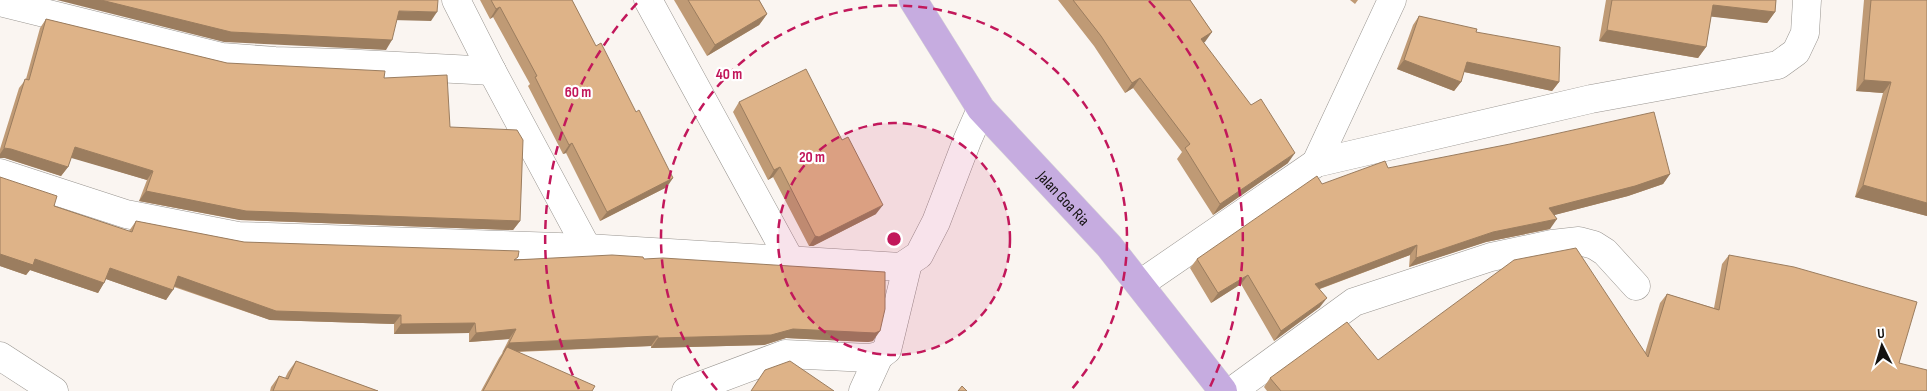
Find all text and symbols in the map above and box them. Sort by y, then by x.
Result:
text: 40 m [716,65,742,84]
text: 60 m [565,83,591,102]
text: 20 m [799,148,825,167]
street label: Jalan Goa Ria [1032,167,1093,230]
centre of rings [885,230,903,248]
north arrow [1857,321,1907,371]
text: U [1877,325,1885,342]

